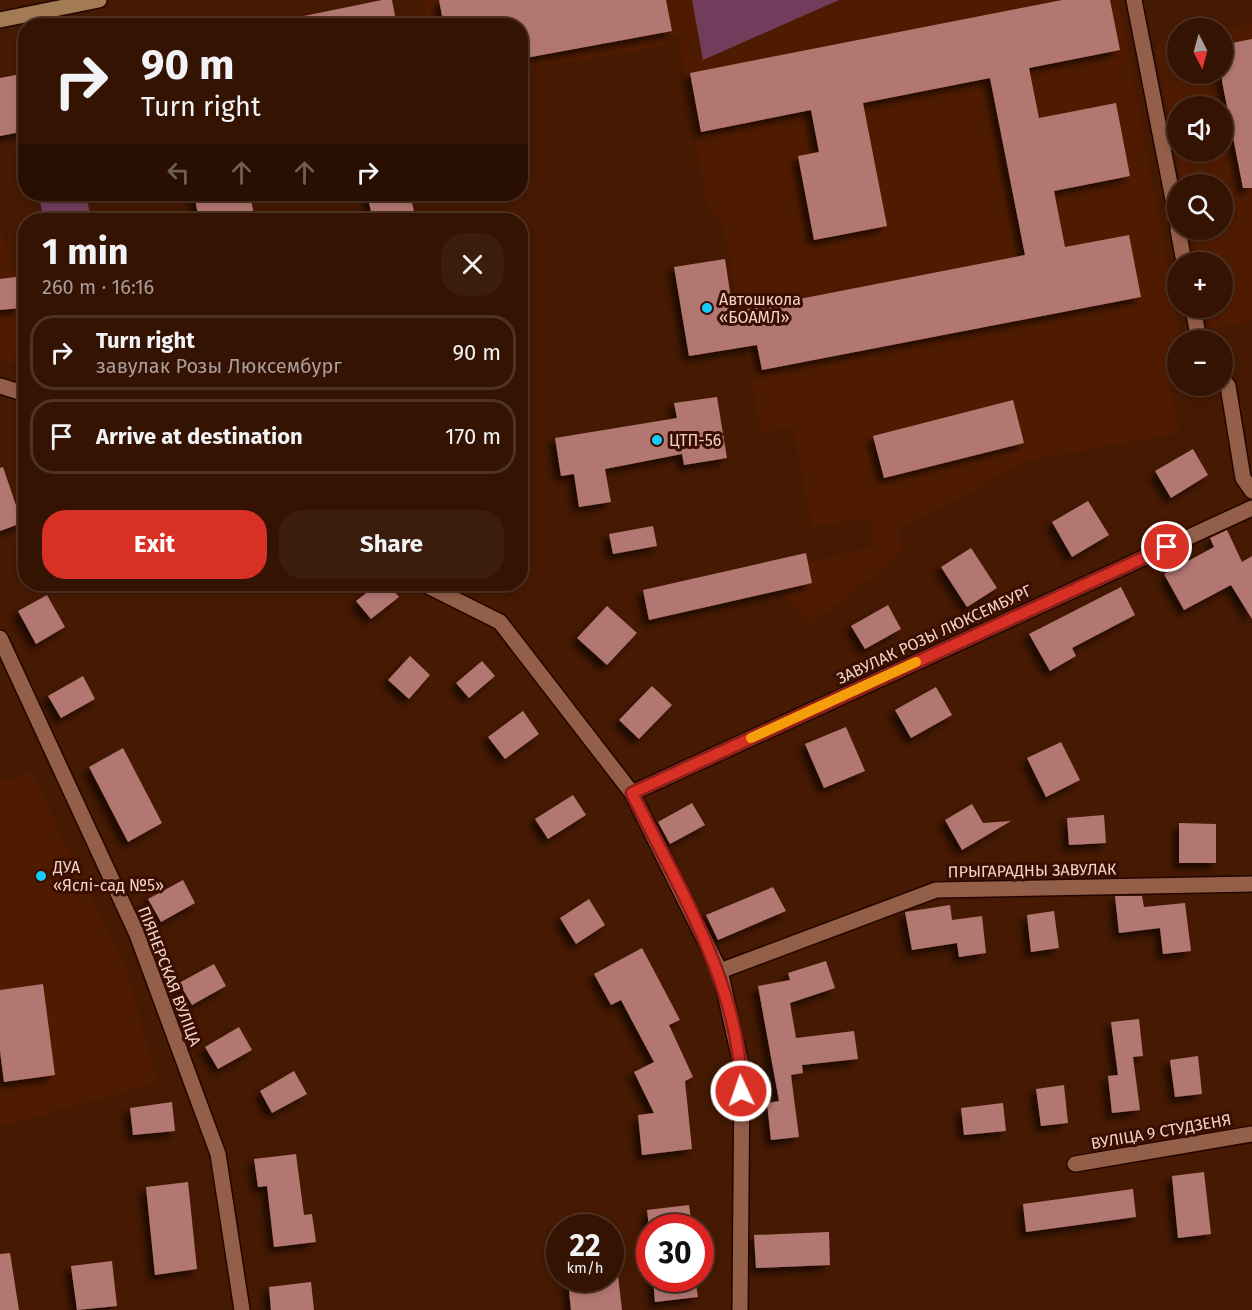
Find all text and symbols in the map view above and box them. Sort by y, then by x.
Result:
north arrow [1167,18,1233,84]
map controls [1167,18,1233,396]
text: 90 m [141,40,235,90]
icon: right [42,42,120,120]
text: Turn right [141,91,261,123]
button: sound [1167,96,1233,162]
icon: left [162,156,195,189]
icon: ahead [225,156,258,189]
icon: ahead [288,156,321,189]
icon: right [351,156,384,189]
button: search [1167,174,1233,240]
text: 1 min [42,230,129,274]
button: close [441,233,504,296]
button: + [1167,252,1233,318]
text: 260 m · 16:16 [42,275,154,299]
place label: Автошкола «БОАМЛ» [719,290,801,327]
marker: Автошкола «БОАМЛ» [700,301,714,315]
text: Turn right [96,327,195,354]
button: − [1167,330,1233,396]
icon: right [45,336,78,369]
text: 90 m [452,339,501,366]
text: завулак Розы Люксембург [96,354,342,378]
icon: arrive [45,420,78,453]
text: Arrive at destination [96,423,303,450]
text: 170 m [445,423,501,450]
place label: ЦТП-56 [669,431,721,450]
marker: ЦТП-56 [650,433,664,447]
button: Exit [42,510,267,579]
button: Share [279,510,504,579]
pin [1141,521,1192,572]
icon: arrive [1150,530,1183,563]
street label: ЗАВУЛАК РОЗЫ ЛЮКСЕМБУРГ [834,581,1035,688]
place label: ДУА «Яслі-сад №5» [52,858,164,895]
street label: ПРЫГАРАДНЫ ЗАВУЛАК [948,860,1117,881]
marker: ДУА «Яслі-сад №5» [34,869,48,883]
street label: ПІЯНЕРСКАЯ ВУЛІЦА [134,904,205,1049]
position arrow [709,1059,773,1123]
street label: ВУЛІЦА 9 СТУДЗЕНЯ [1089,1110,1233,1153]
speed limit sign: 30 [636,1214,714,1292]
text: 22 [569,1228,601,1264]
text: km/h [566,1259,604,1277]

